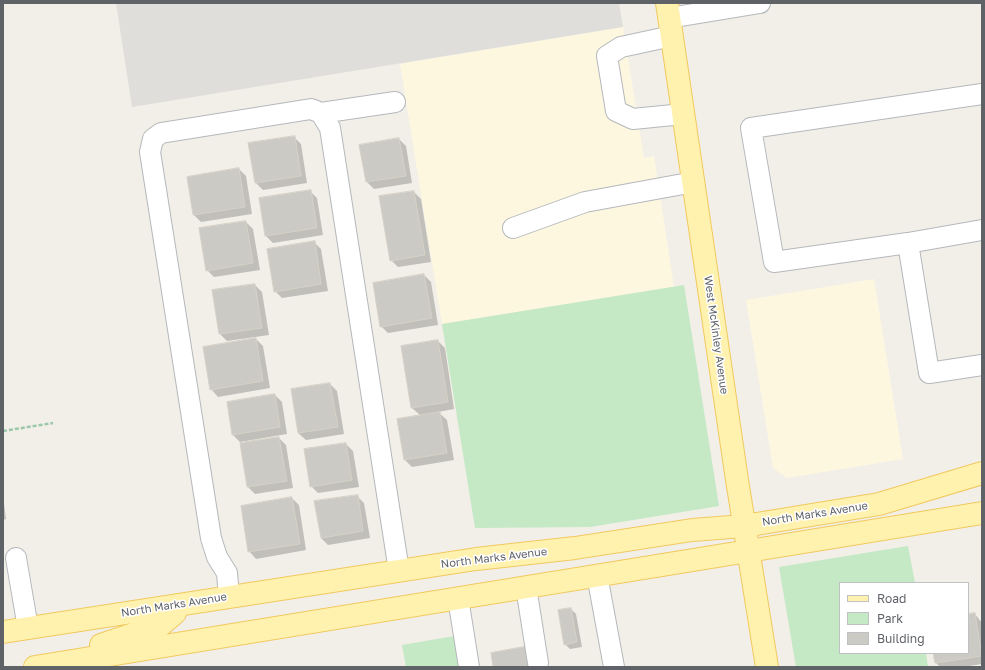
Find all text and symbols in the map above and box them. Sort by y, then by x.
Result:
street label: West McKinley Avenue [701,275,731,395]
street label: North Marks Avenue [761,499,869,529]
street label: North Marks Avenue [440,545,548,571]
legend [839,582,969,654]
street label: North Marks Avenue [120,590,228,620]
text: Road [877,591,906,606]
text: Park [877,611,903,626]
text: Building [877,631,925,646]

